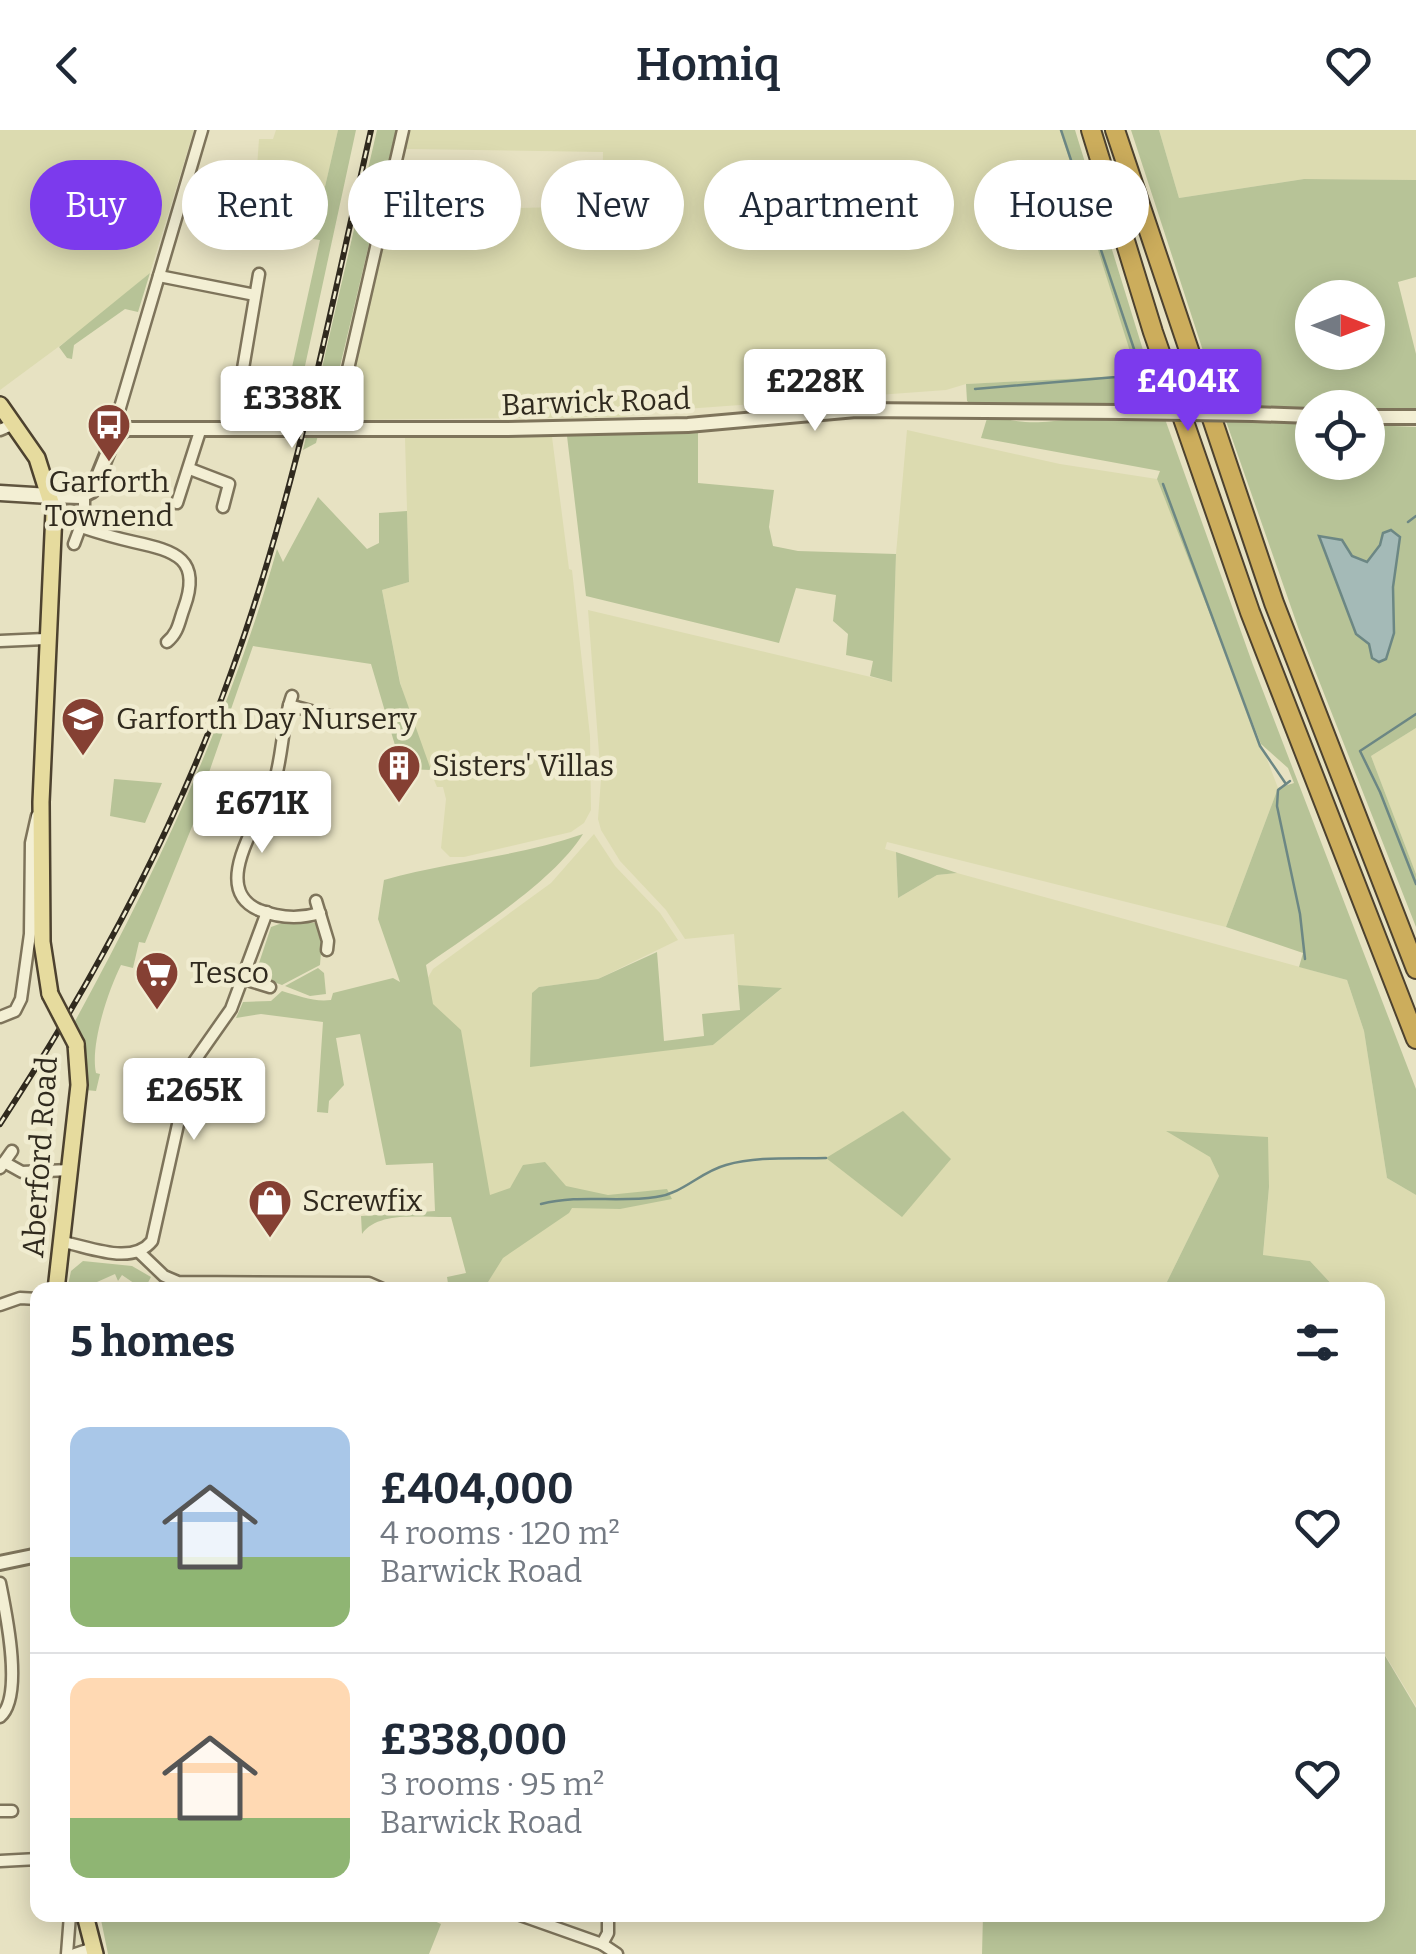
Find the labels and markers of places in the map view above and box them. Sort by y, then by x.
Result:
pin: £228K [745,349,885,434]
pin: £404K [1118,349,1258,434]
pin: £338K [222,366,362,451]
bus stop icon: Garforth Townend [86,402,132,463]
place label: Garforth Townend [45,464,174,534]
school or university icon: Garforth Day Nursery [60,696,106,757]
place label: Garforth Day Nursery [116,701,417,737]
building icon: Sisters' Villas [376,743,422,804]
place label: Sisters' Villas [432,748,614,784]
pin: £671K [192,771,332,856]
supermarket icon: Tesco [134,950,180,1011]
place label: Tesco [190,955,269,991]
pin: £265K [124,1058,264,1143]
shop icon: Screwfix [247,1178,293,1239]
place label: Screwfix [302,1183,423,1219]

